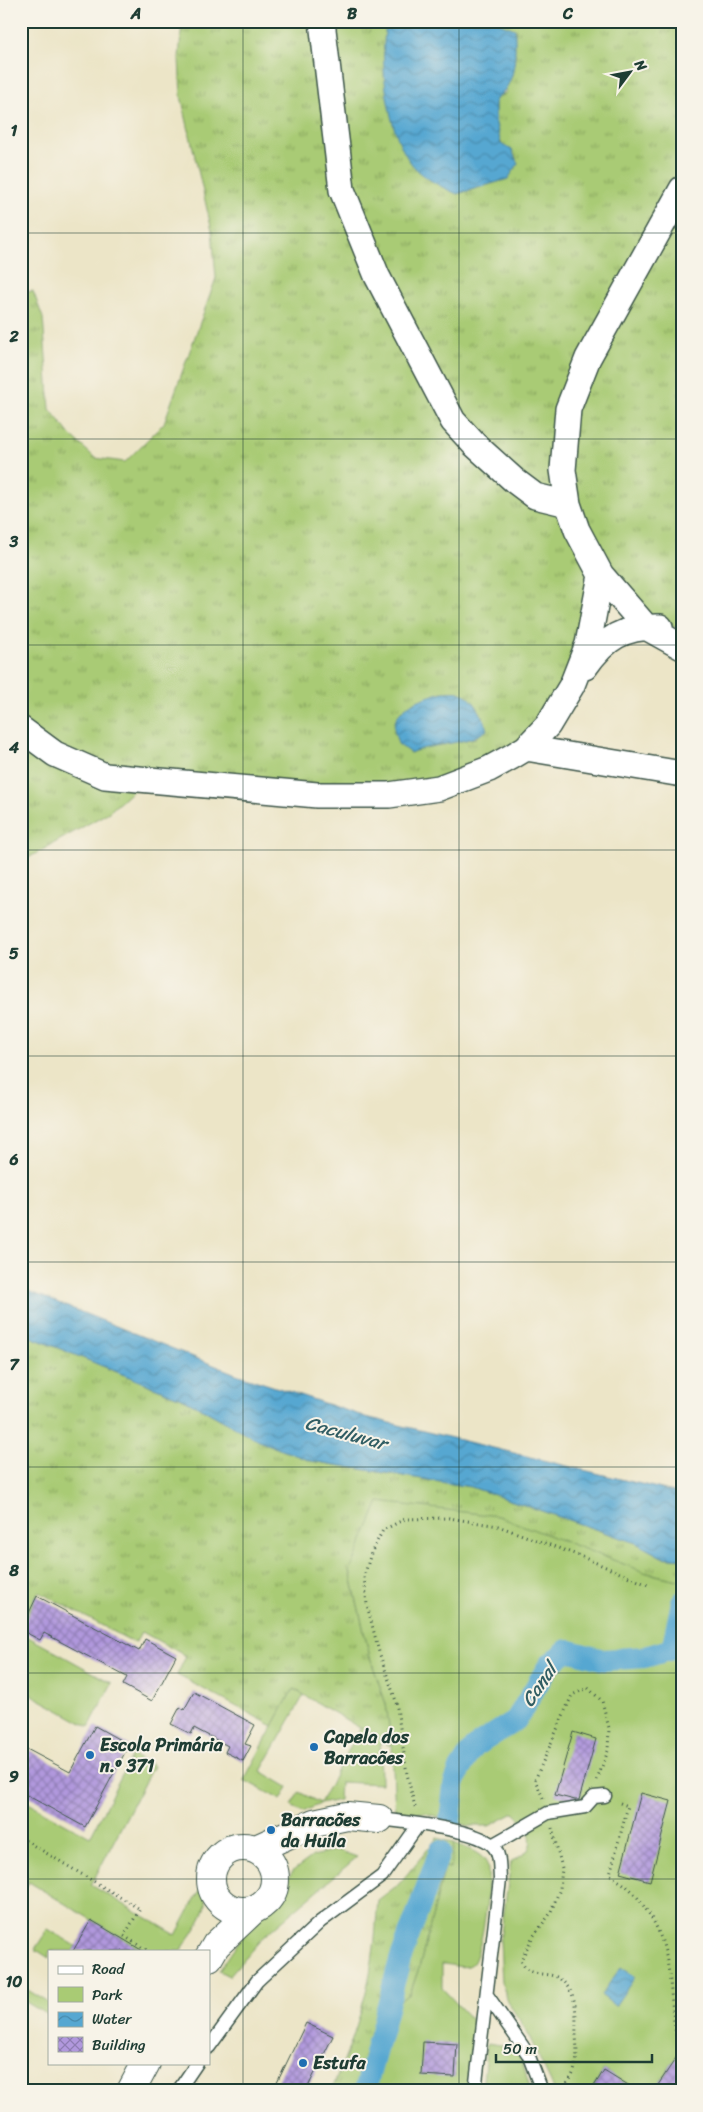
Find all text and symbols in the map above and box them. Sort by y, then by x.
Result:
text: A [130,0,141,28]
text: B [347,0,358,28]
text: C [562,0,574,28]
north arrow [606,48,656,98]
text: N [627,54,654,76]
text: 1 [11,116,18,145]
text: 2 [8,322,19,351]
text: 3 [9,527,19,556]
text: 4 [8,733,19,762]
text: 5 [9,939,19,968]
text: 6 [8,1145,19,1174]
text: 7 [9,1350,20,1379]
water label: Caculuvar [302,1406,393,1460]
text: 8 [8,1556,19,1585]
water label: Canal [512,1653,568,1714]
place label: Capela dos Barracões [323,1721,409,1774]
place label: Escola Primária n.º 371 [99,1729,224,1782]
marker: Capela dos Barracões [308,1741,320,1753]
marker: Escola Primária n.º 371 [84,1749,96,1761]
text: 9 [9,1762,19,1791]
place label: Barracões da Huíla [281,1804,361,1857]
marker: Barracões da Huíla [265,1824,277,1836]
legend [48,1950,210,2064]
text: Road [92,1956,125,1982]
text: 10 [6,1967,22,1996]
text: Park [92,1982,123,2008]
text: Water [92,2006,132,2032]
text: Building [92,2032,146,2058]
scale bar [496,2032,652,2064]
text: 50 m [503,2036,538,2062]
place label: Estufa [313,2047,367,2079]
marker: Estufa [297,2057,309,2069]

